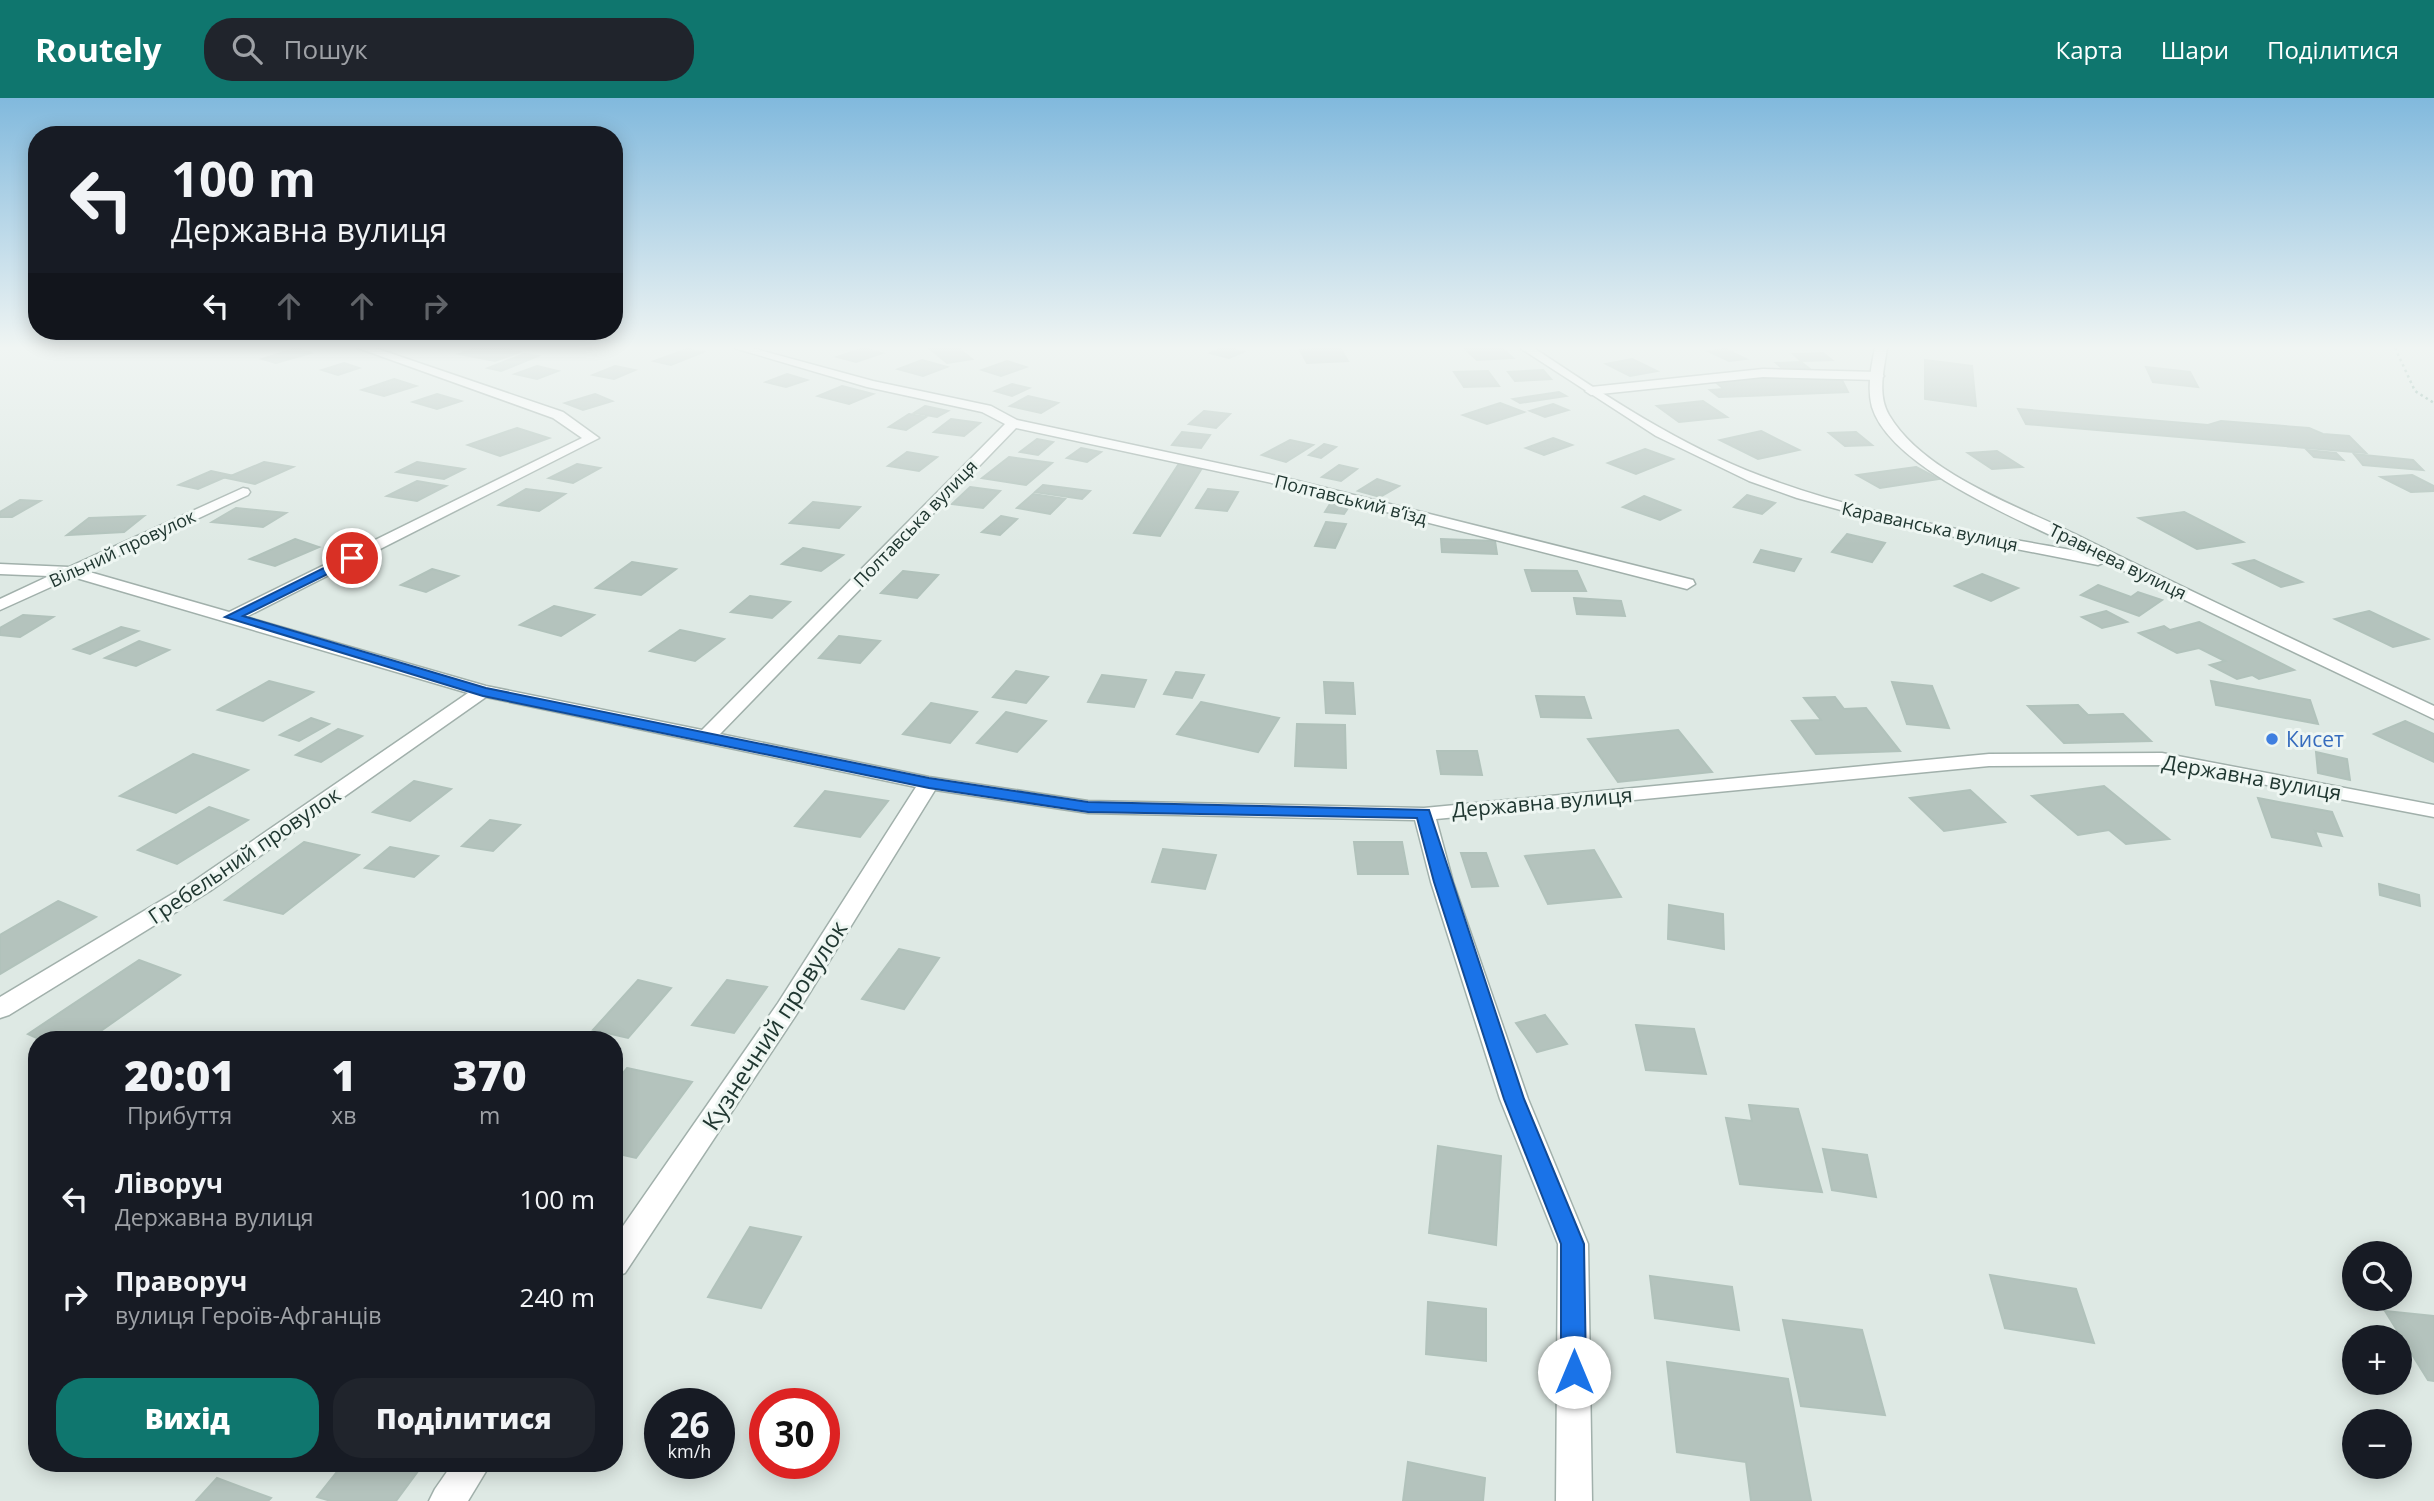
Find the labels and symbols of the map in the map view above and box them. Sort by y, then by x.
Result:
street label: Полтавська вулиця [848,454,982,592]
street label: Полтавський в’їзд [1272,468,1430,530]
street label: Караванська вулиця [1840,496,2020,556]
street label: Вільний провулок [45,503,200,592]
street label: Травнева вулиця [2045,517,2191,605]
pin [322,528,382,588]
place label: Кисет [2286,725,2344,753]
marker: Кисет [2264,731,2280,747]
street label: Державна вулиця [2160,747,2344,807]
street label: Гребельний провулок [142,780,346,930]
street label: Державна вулиця [1450,780,1634,824]
street label: Кузнечний провулок [694,913,855,1136]
position arrow [1537,1335,1611,1409]
speed limit sign: 30 [749,1388,840,1479]

